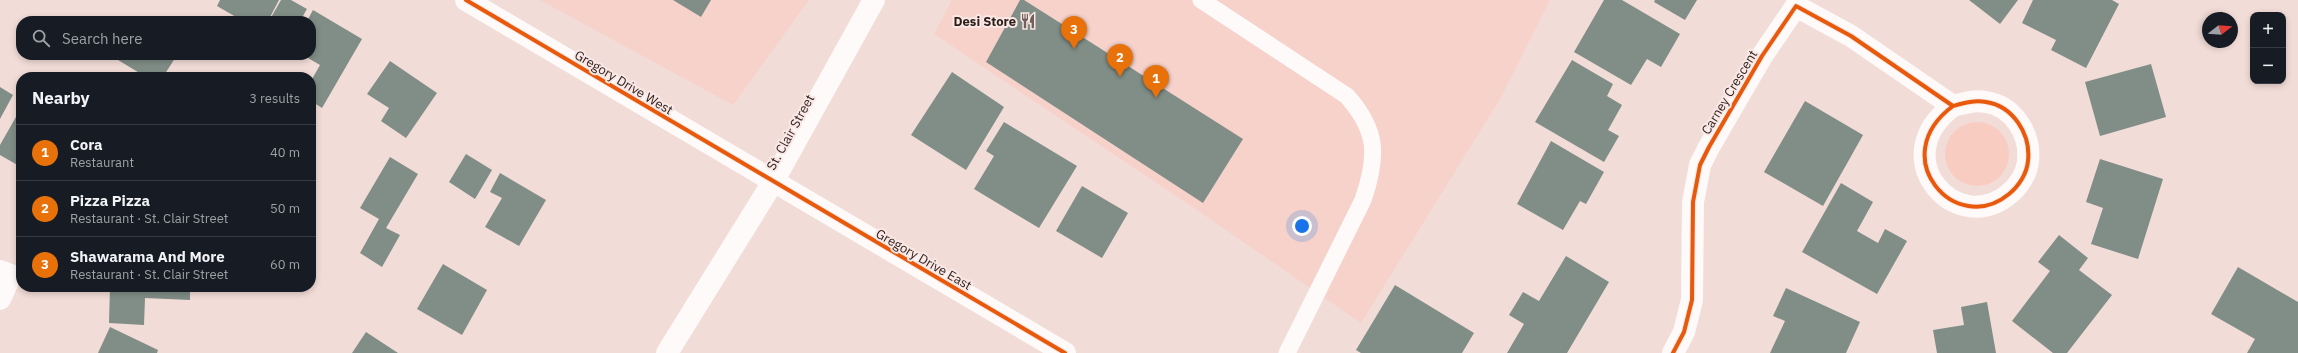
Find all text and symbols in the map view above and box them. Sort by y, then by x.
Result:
restaurant icon: Desi Store [1019,12,1037,30]
north arrow [2202,12,2238,48]
map controls [2250,12,2286,84]
button: + [2250,12,2286,48]
place label: Desi Store [953,13,1016,30]
search box [16,16,316,60]
pin: 3 [1061,16,1087,49]
icon: search [30,27,52,49]
text: Search here [62,29,142,48]
pin: 2 [1107,44,1133,77]
street label: Gregory Drive West [571,46,676,119]
street label: Carney Crescent [1698,47,1761,138]
button: − [2250,48,2286,84]
pin: 1 [1143,65,1169,98]
text: Nearby [32,87,90,109]
text: 3 results [249,90,300,107]
street label: St. Clair Street [763,91,818,173]
text: Cora [70,135,103,154]
text: 1 [41,144,49,161]
text: 40 m [270,144,300,161]
text: Restaurant [70,154,134,171]
text: Pizza Pizza [70,191,150,210]
text: 2 [41,200,49,217]
text: 50 m [270,200,300,217]
text: Restaurant · St. Clair Street [70,210,228,227]
your location [1292,216,1312,236]
street label: Gregory Drive East [873,225,975,294]
text: Shawarama And More [70,247,225,266]
text: 3 [41,256,49,273]
text: 60 m [270,256,300,273]
text: Restaurant · St. Clair Street [70,266,228,283]

